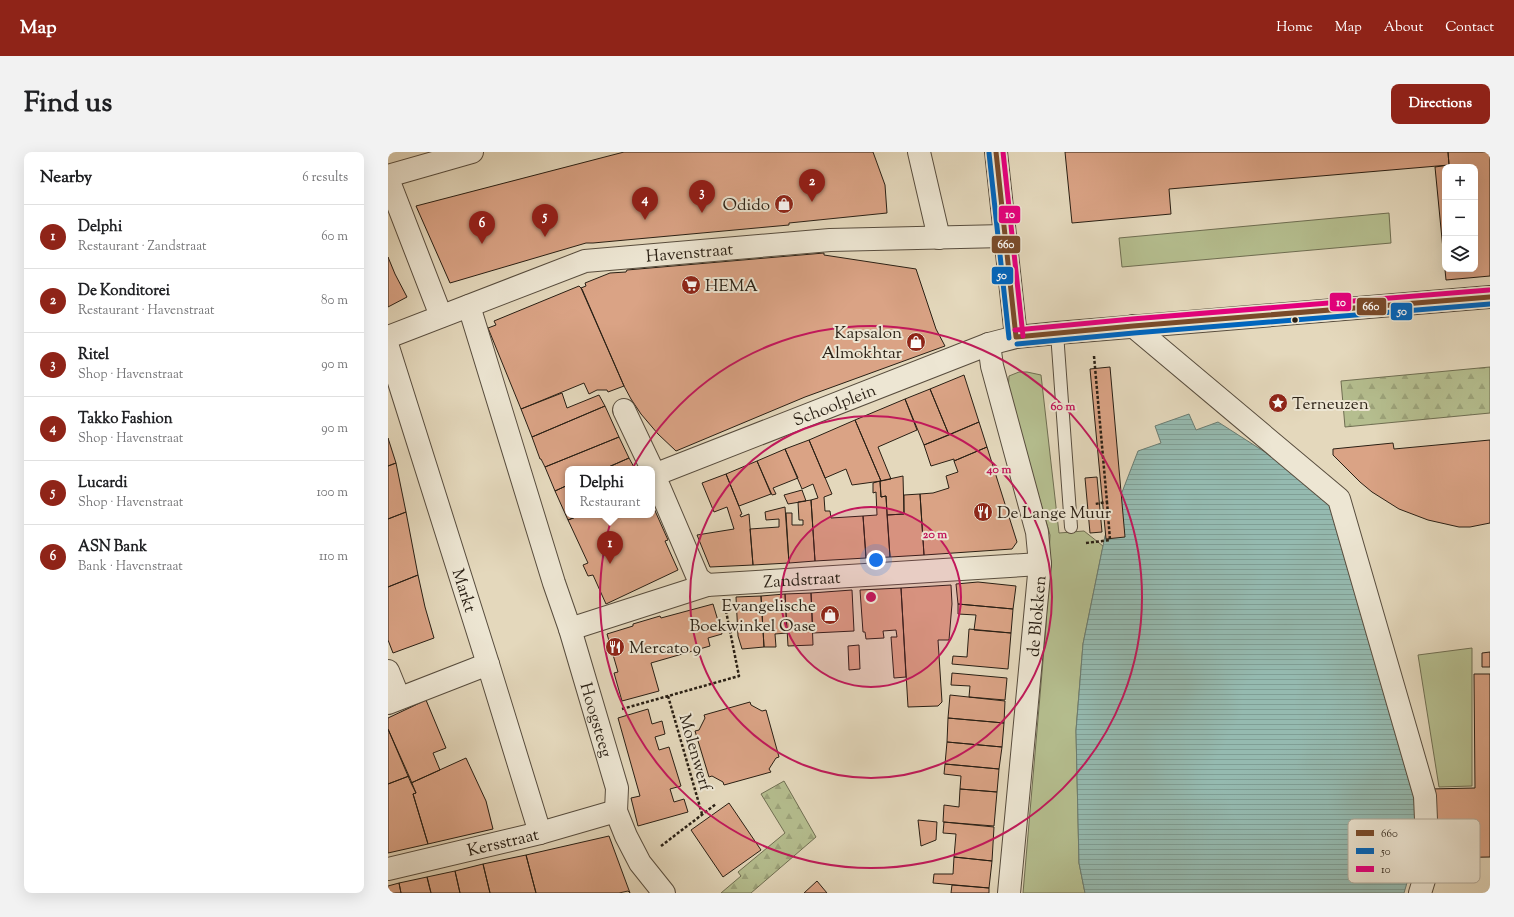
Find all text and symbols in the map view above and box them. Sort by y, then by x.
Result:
text: Map [20,15,57,42]
text: Home [1276,18,1313,38]
text: Map [1335,18,1362,38]
text: About [1384,18,1423,38]
text: Contact [1445,18,1494,38]
text: Find us [24,84,112,124]
button: Directions [1391,84,1490,124]
map controls [1442,164,1478,272]
button: + [1442,164,1478,200]
text: Nearby [40,166,92,190]
text: 6 results [302,169,348,187]
pin: 2 [799,169,825,202]
pin: 3 [689,180,715,213]
pin: 4 [632,187,658,220]
shop icon: Odido [773,193,795,215]
place label: Odido [722,194,770,218]
button: − [1442,200,1478,236]
pin: 5 [532,204,558,237]
line badge: 10 [998,205,1021,224]
text: 10 [1004,207,1015,223]
pin: 6 [469,211,495,244]
text: Delphi [78,217,122,238]
text: 1 [51,228,55,246]
text: 60 m [321,228,348,246]
line badge: 660 [991,235,1021,254]
button: layers [1442,236,1478,272]
text: 660 [998,237,1015,253]
text: Restaurant · Zandstraat [78,238,207,256]
street label: Havenstraat [645,238,735,270]
line badge: 50 [991,266,1014,285]
text: 50 [996,268,1007,284]
supermarket icon: HEMA [680,274,702,296]
place label: HEMA [705,275,758,299]
text: De Konditorei [78,281,170,302]
text: 2 [50,292,56,310]
text: 80 m [321,292,348,310]
line badge: 10 [1329,292,1352,312]
text: 10 [1335,295,1346,311]
line badge: 660 [1356,297,1387,316]
text: 660 [1363,299,1380,315]
text: Restaurant · Havenstraat [78,302,215,320]
line badge: 50 [1390,302,1413,321]
text: 50 [1396,304,1407,320]
unlabelled marker [1290,315,1300,325]
place label: Kapsalon Almokhtar [821,322,903,366]
shop icon: Kapsalon Almokhtar [905,331,927,353]
text: Ritel [78,345,109,366]
text: 3 [50,356,56,374]
text: 90 m [321,356,348,374]
text: Shop · Havenstraat [78,366,183,384]
street label: Schoolplein [790,379,880,433]
place icon: Terneuzen [1267,392,1289,414]
place label: Terneuzen [1292,393,1369,417]
text: 60 m [1051,398,1075,416]
text: Takko Fashion [78,409,173,430]
text: 4 [50,420,56,438]
text: 90 m [321,420,348,438]
text: Shop · Havenstraat [78,430,183,448]
text: 40 m [986,461,1011,479]
popup [565,466,655,518]
text: Lucardi [78,473,128,494]
text: Delphi [580,473,624,494]
text: 5 [51,484,55,502]
text: 100 m [316,484,348,502]
text: Shop · Havenstraat [78,494,183,512]
text: Restaurant [580,494,640,512]
restaurant icon: De Lange Muur [972,501,994,523]
place label: De Lange Muur [997,502,1112,526]
text: 20 m [923,526,947,544]
pin: 1 [597,531,623,564]
text: ASN Bank [78,537,147,558]
text: 6 [50,548,56,566]
text: 110 m [319,548,348,566]
your location [866,550,886,570]
text: Bank · Havenstraat [78,558,183,576]
street label: Markt [445,566,481,616]
street label: Zandstraat [763,567,841,595]
street label: de Blokken [1022,574,1054,658]
centre of rings [864,590,878,604]
place label: Evangelische Boekwinkel Oase [690,595,816,639]
shop icon: Evangelische Boekwinkel Oase [819,604,841,626]
restaurant icon: Mercato 9 [604,636,626,658]
place label: Mercato 9 [629,637,701,661]
street label: Hoogsteeg [572,680,617,761]
street label: Molenwerf [672,711,717,795]
legend [1348,819,1480,883]
street label: Kersstraat [465,824,542,864]
text: 660 [1381,826,1398,842]
text: 50 [1380,844,1391,860]
text: 10 [1381,862,1391,878]

